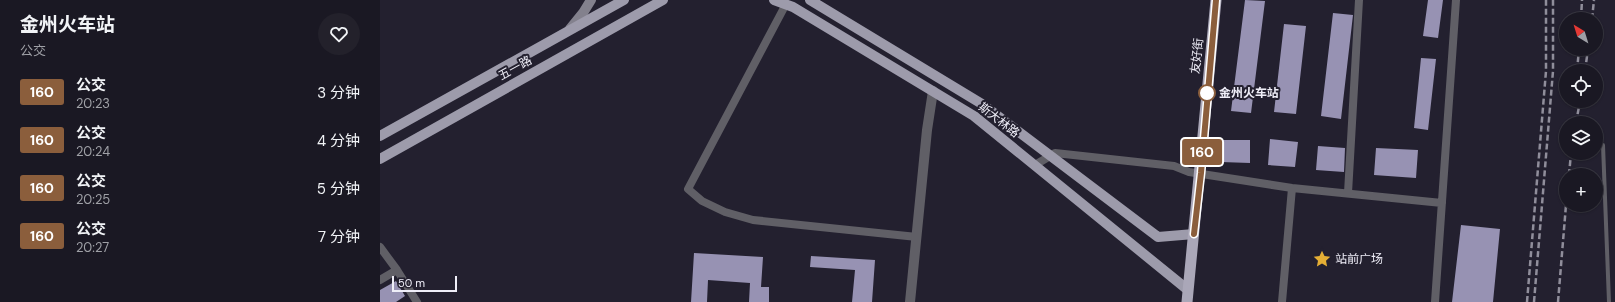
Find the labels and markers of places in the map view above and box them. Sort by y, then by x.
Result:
marker: 金州火车站 [1198,84,1216,102]
place label: 金州火车站 [1219,85,1279,101]
place icon: 站前广场 [1312,249,1332,269]
place label: 站前广场 [1335,251,1383,267]

